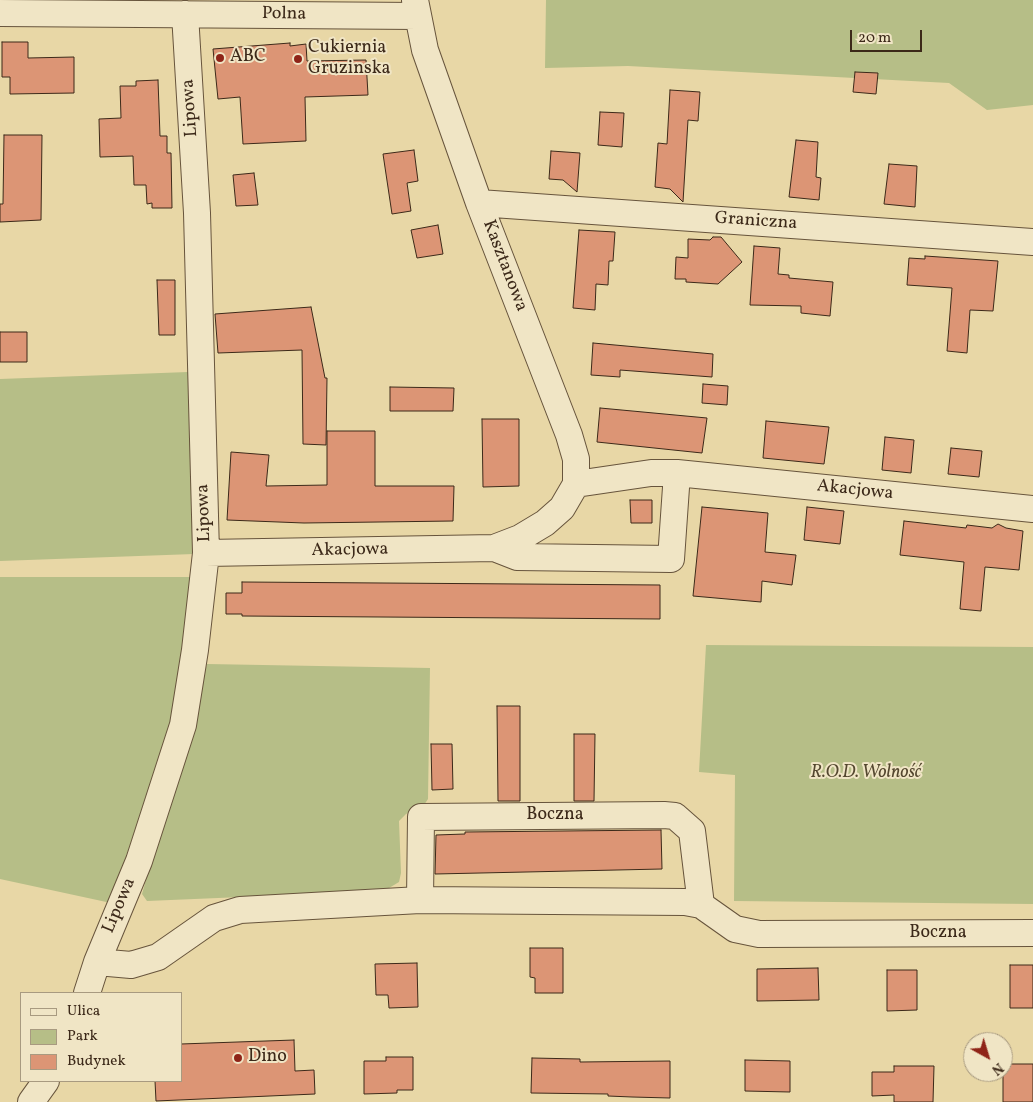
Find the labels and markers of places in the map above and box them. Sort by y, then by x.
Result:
place label: Cukiernia Gruzinska [308,38,391,80]
place label: ABC [230,47,266,69]
marker: ABC [214,52,226,64]
marker: Cukiernia Gruzinska [292,53,304,65]
place label: Dino [248,1047,287,1069]
marker: Dino [232,1052,244,1064]

